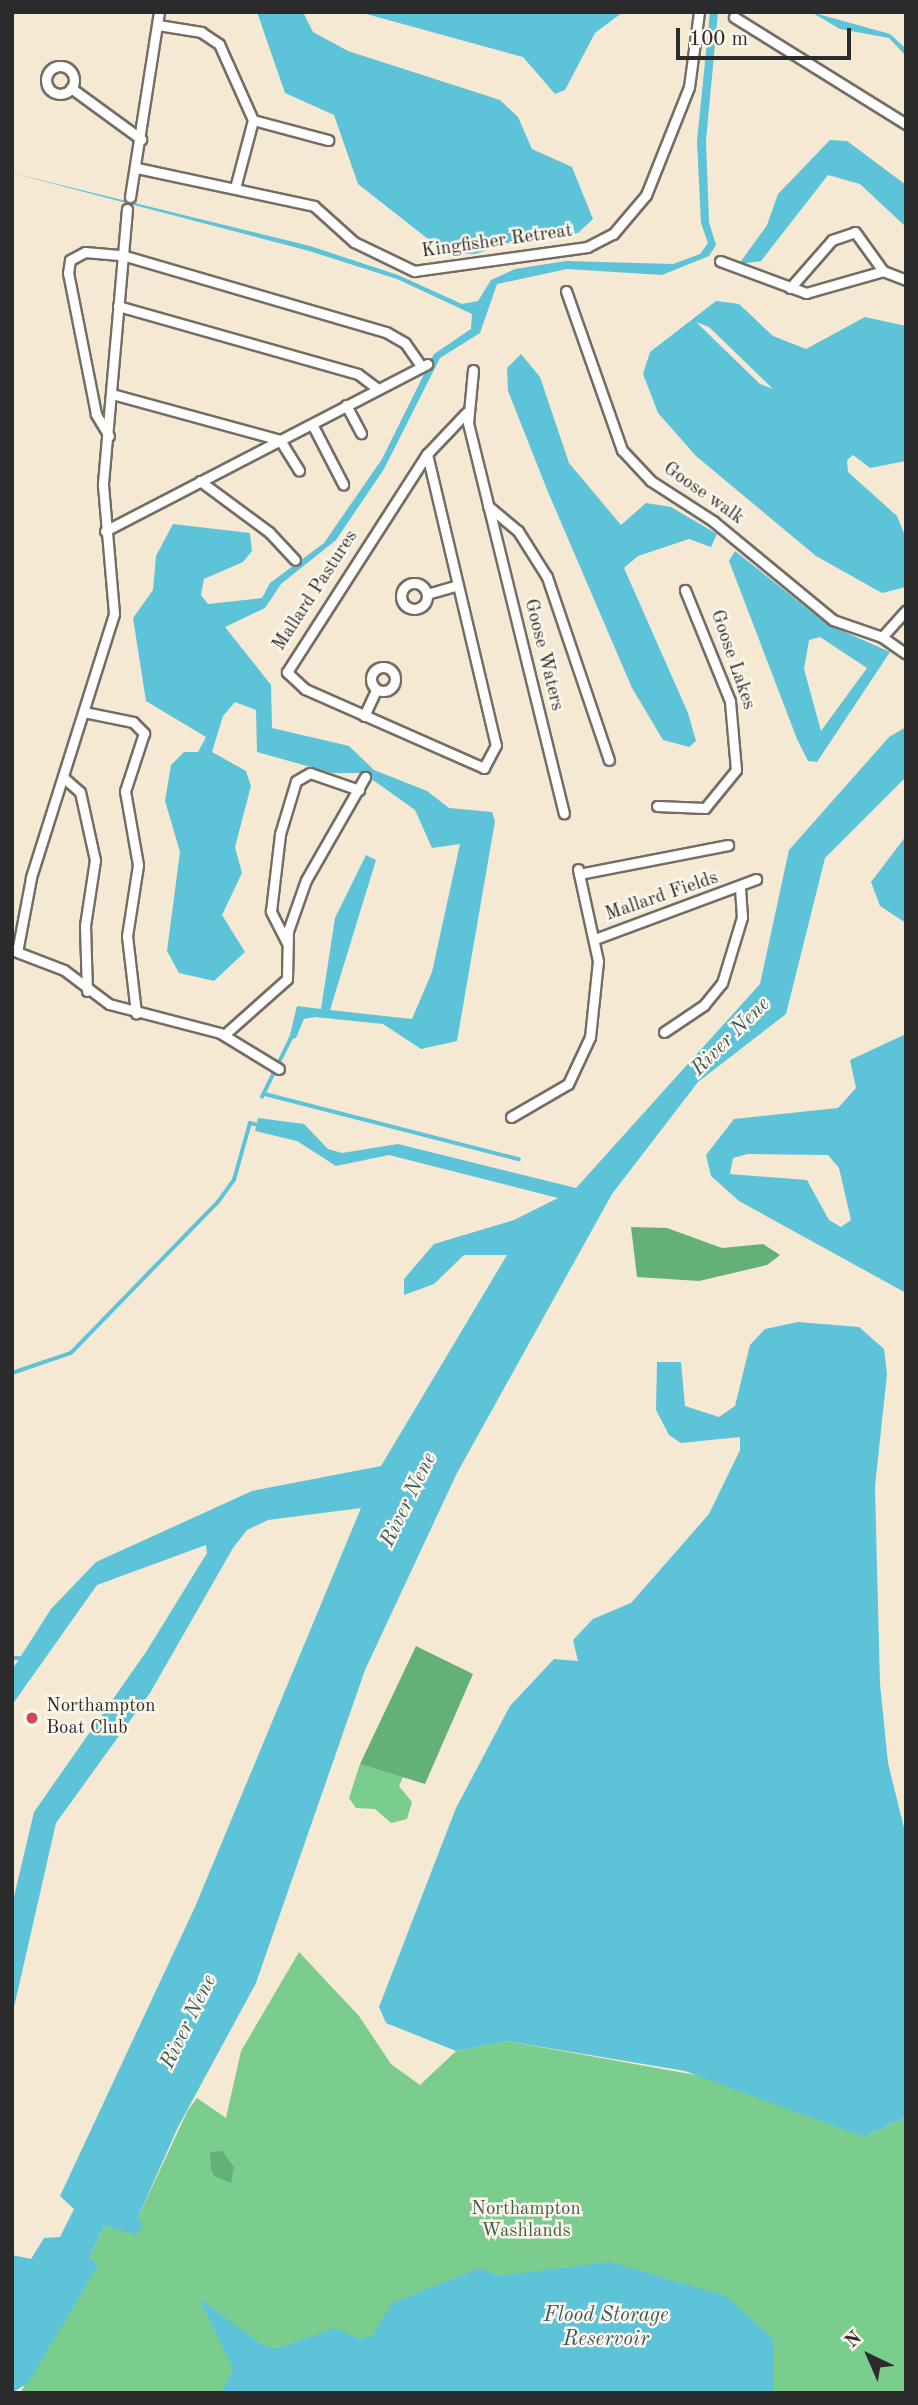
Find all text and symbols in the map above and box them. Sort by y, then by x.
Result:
scale bar [680,14,855,58]
text: 100 m [689,29,748,50]
street label: Kingfisher Retreat [420,220,574,264]
street label: Goose walk [658,458,748,530]
street label: Mallard Pastures [269,526,363,656]
street label: Goose Waters [518,597,568,713]
street label: Goose Lakes [704,607,760,713]
street label: Mallard Fields [603,867,721,927]
water label: River Nene [686,992,776,1082]
water label: River Nene [375,1449,443,1551]
place label: Northampton Boat Club [46,1696,155,1740]
marker: Northampton Boat Club [24,1710,40,1726]
water label: River Nene [155,1971,223,2073]
park label: Northampton Washlands [471,2199,581,2243]
water label: Flood Storage Reservoir [543,2303,669,2353]
north arrow [834,2321,904,2391]
text: N [842,2329,866,2352]

